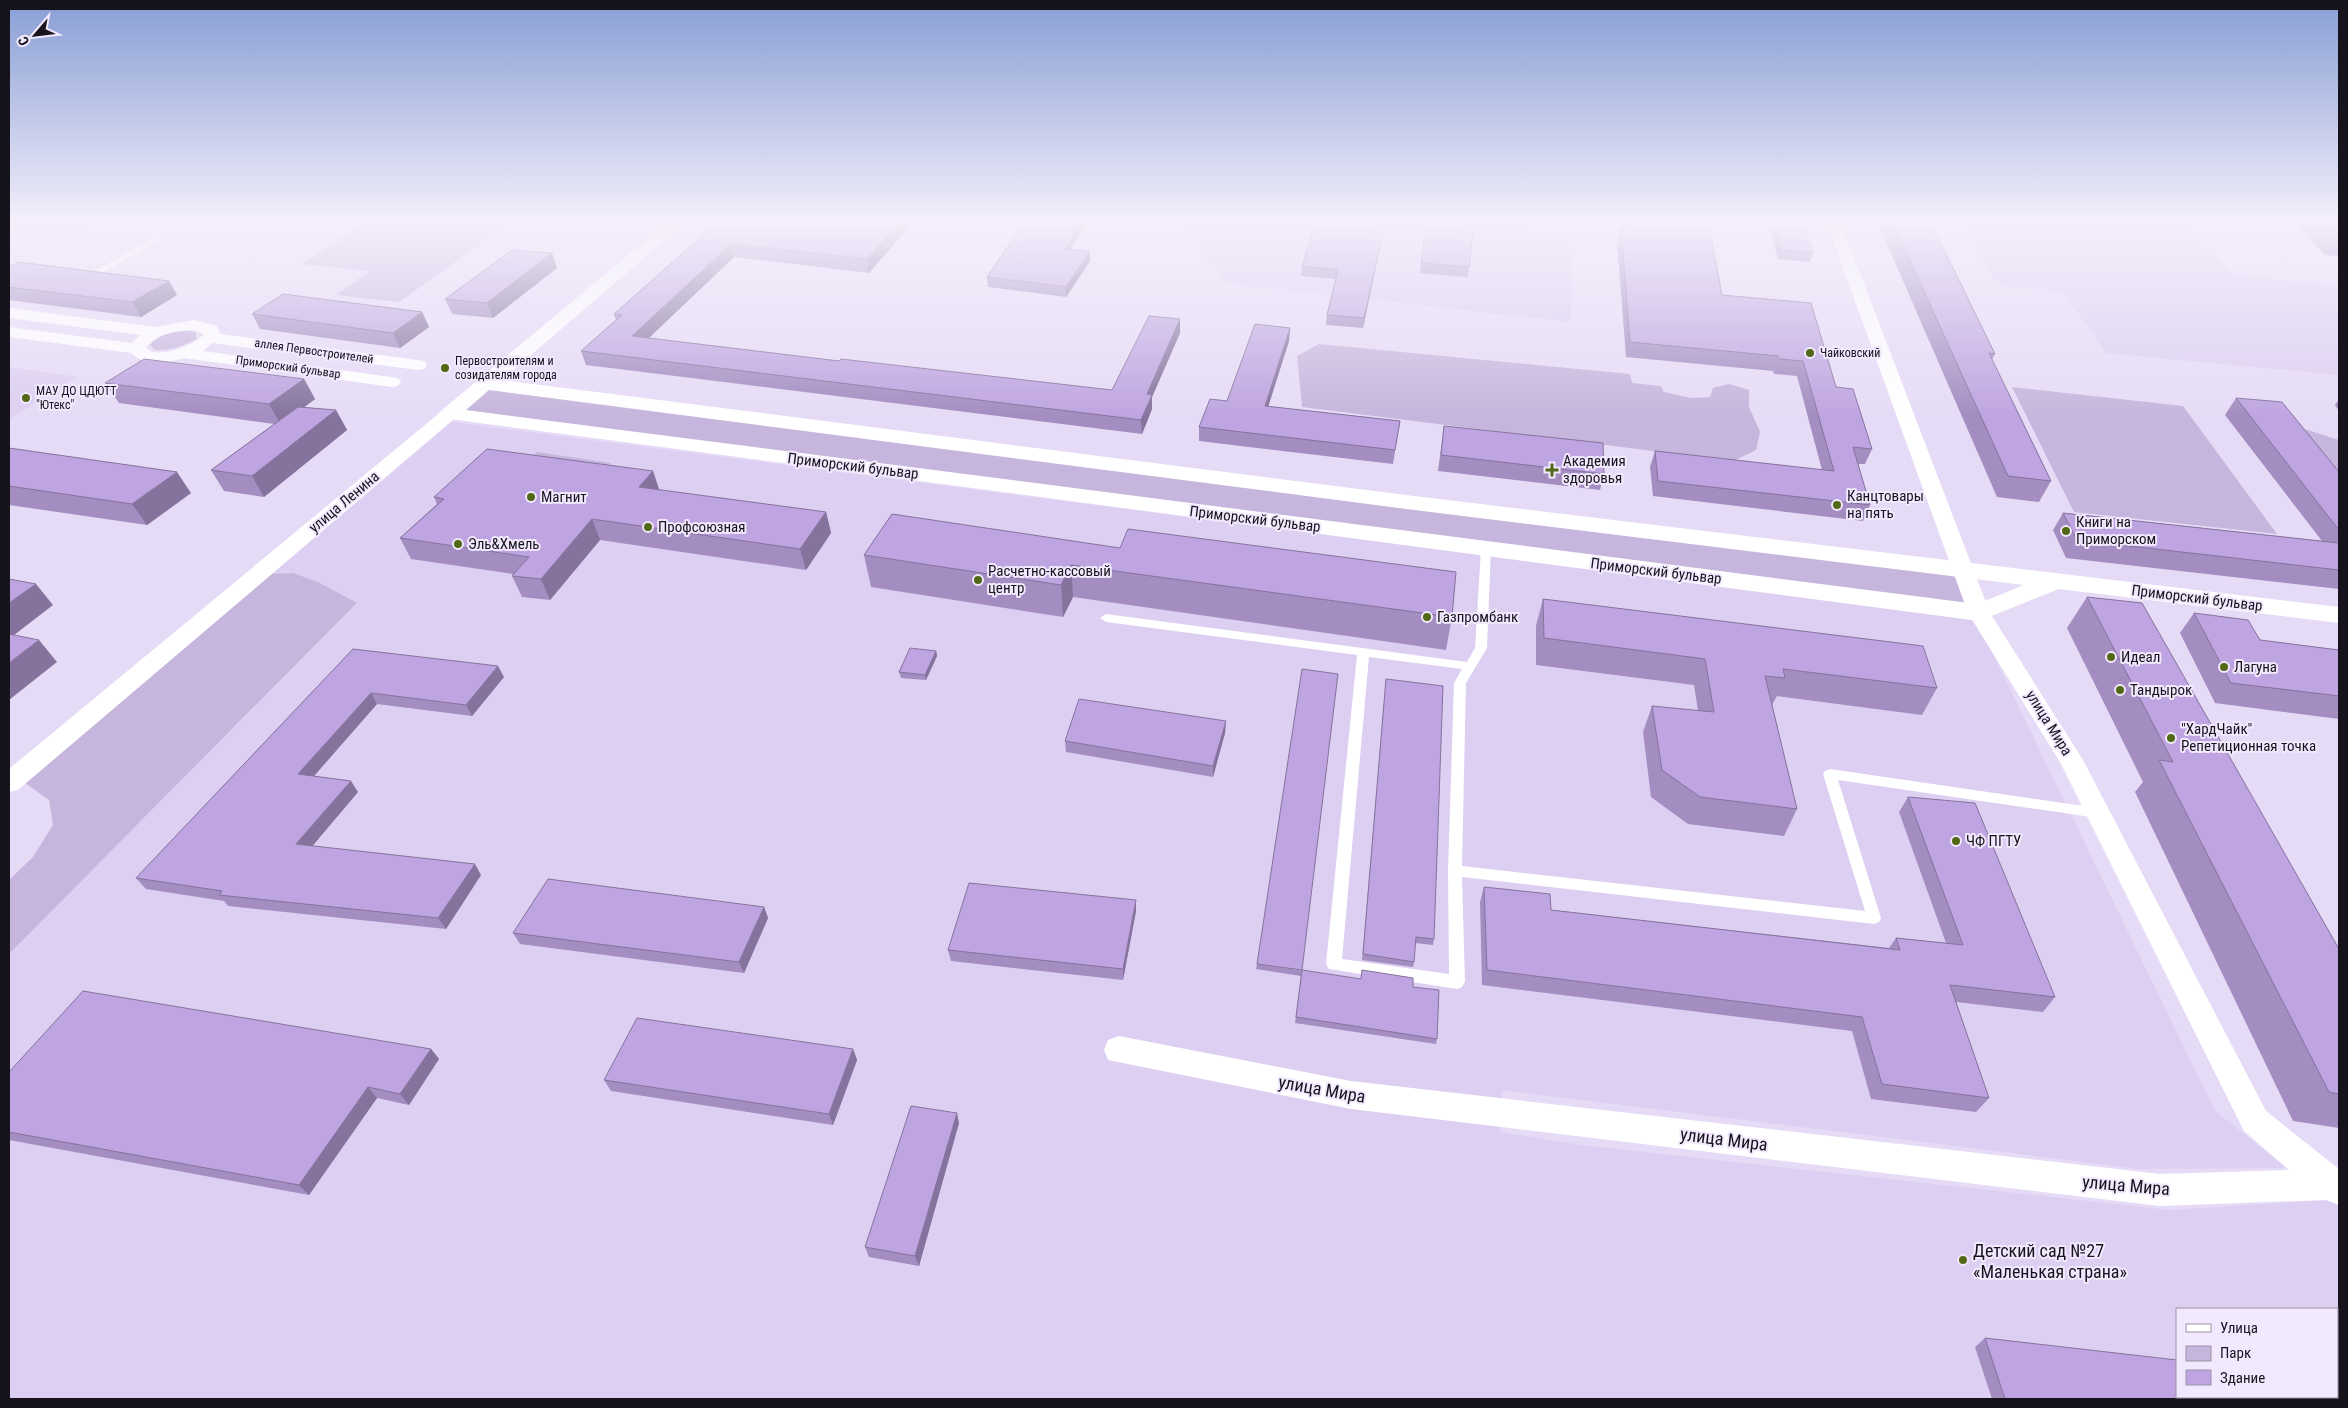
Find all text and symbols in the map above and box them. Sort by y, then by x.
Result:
north arrow [10,10,60,60]
text: С [15,34,32,48]
street label: аллея Первостроителей [254,336,374,366]
place label: Чайковский [1820,346,1880,360]
marker: Чайковский [1804,347,1816,359]
street label: Приморский бульвар [235,353,341,381]
place label: Первостроителям и созидателям города [455,354,557,382]
marker: Первостроителям и созидателям города [439,362,451,374]
place label: МАУ ДО ЦДЮТТ "Ютекс" [36,384,116,412]
marker: МАУ ДО ЦДЮТТ "Ютекс" [20,392,32,404]
street label: Приморский бульвар [786,449,920,483]
place label: Академия здоровья [1563,452,1626,487]
marker: Академия здоровья [1545,463,1559,477]
street label: улица Ленина [305,467,383,537]
place label: Канцтовары на пять [1847,487,1924,522]
place label: Магнит [541,488,587,506]
marker: Магнит [525,491,537,503]
marker: Канцтовары на пять [1831,499,1843,511]
street label: Приморский бульвар [1188,502,1322,536]
place label: Книги на Приморском [2076,513,2156,548]
place label: Профсоюзная [658,518,745,536]
marker: Профсоюзная [642,521,654,533]
marker: Книги на Приморском [2060,525,2072,537]
place label: Эль&Хмель [468,535,540,553]
marker: Эль&Хмель [452,538,464,550]
street label: Приморский бульвар [1589,554,1723,588]
place label: Расчетно-кассовый центр [988,562,1111,597]
marker: Расчетно-кассовый центр [972,574,984,586]
street label: Приморский бульвар [2130,581,2264,615]
place label: Газпромбанк [1437,608,1518,626]
marker: Газпромбанк [1421,611,1433,623]
place label: Идеал [2121,648,2160,666]
marker: Идеал [2105,651,2117,663]
place label: Лагуна [2234,658,2277,676]
marker: Лагуна [2218,661,2230,673]
place label: Тандырок [2130,681,2192,699]
marker: Тандырок [2114,684,2126,696]
street label: улица Мира [2022,687,2076,759]
place label: "ХардЧайк" Репетиционная точка [2181,720,2316,755]
marker: "ХардЧайк" Репетиционная точка [2165,732,2177,744]
place label: ЧФ ПГТУ [1966,832,2021,850]
marker: ЧФ ПГТУ [1950,835,1962,847]
street label: улица Мира [1277,1071,1367,1107]
street label: улица Мира [1679,1123,1769,1155]
street label: улица Мира [2081,1171,2171,1199]
place label: Детский сад №27 «Маленькая страна» [1973,1240,2127,1282]
marker: Детский сад №27 «Маленькая страна» [1957,1254,1969,1266]
legend [2176,1308,2338,1398]
text: Улица [2220,1319,2258,1337]
text: Парк [2220,1344,2251,1362]
text: Здание [2220,1369,2265,1387]

